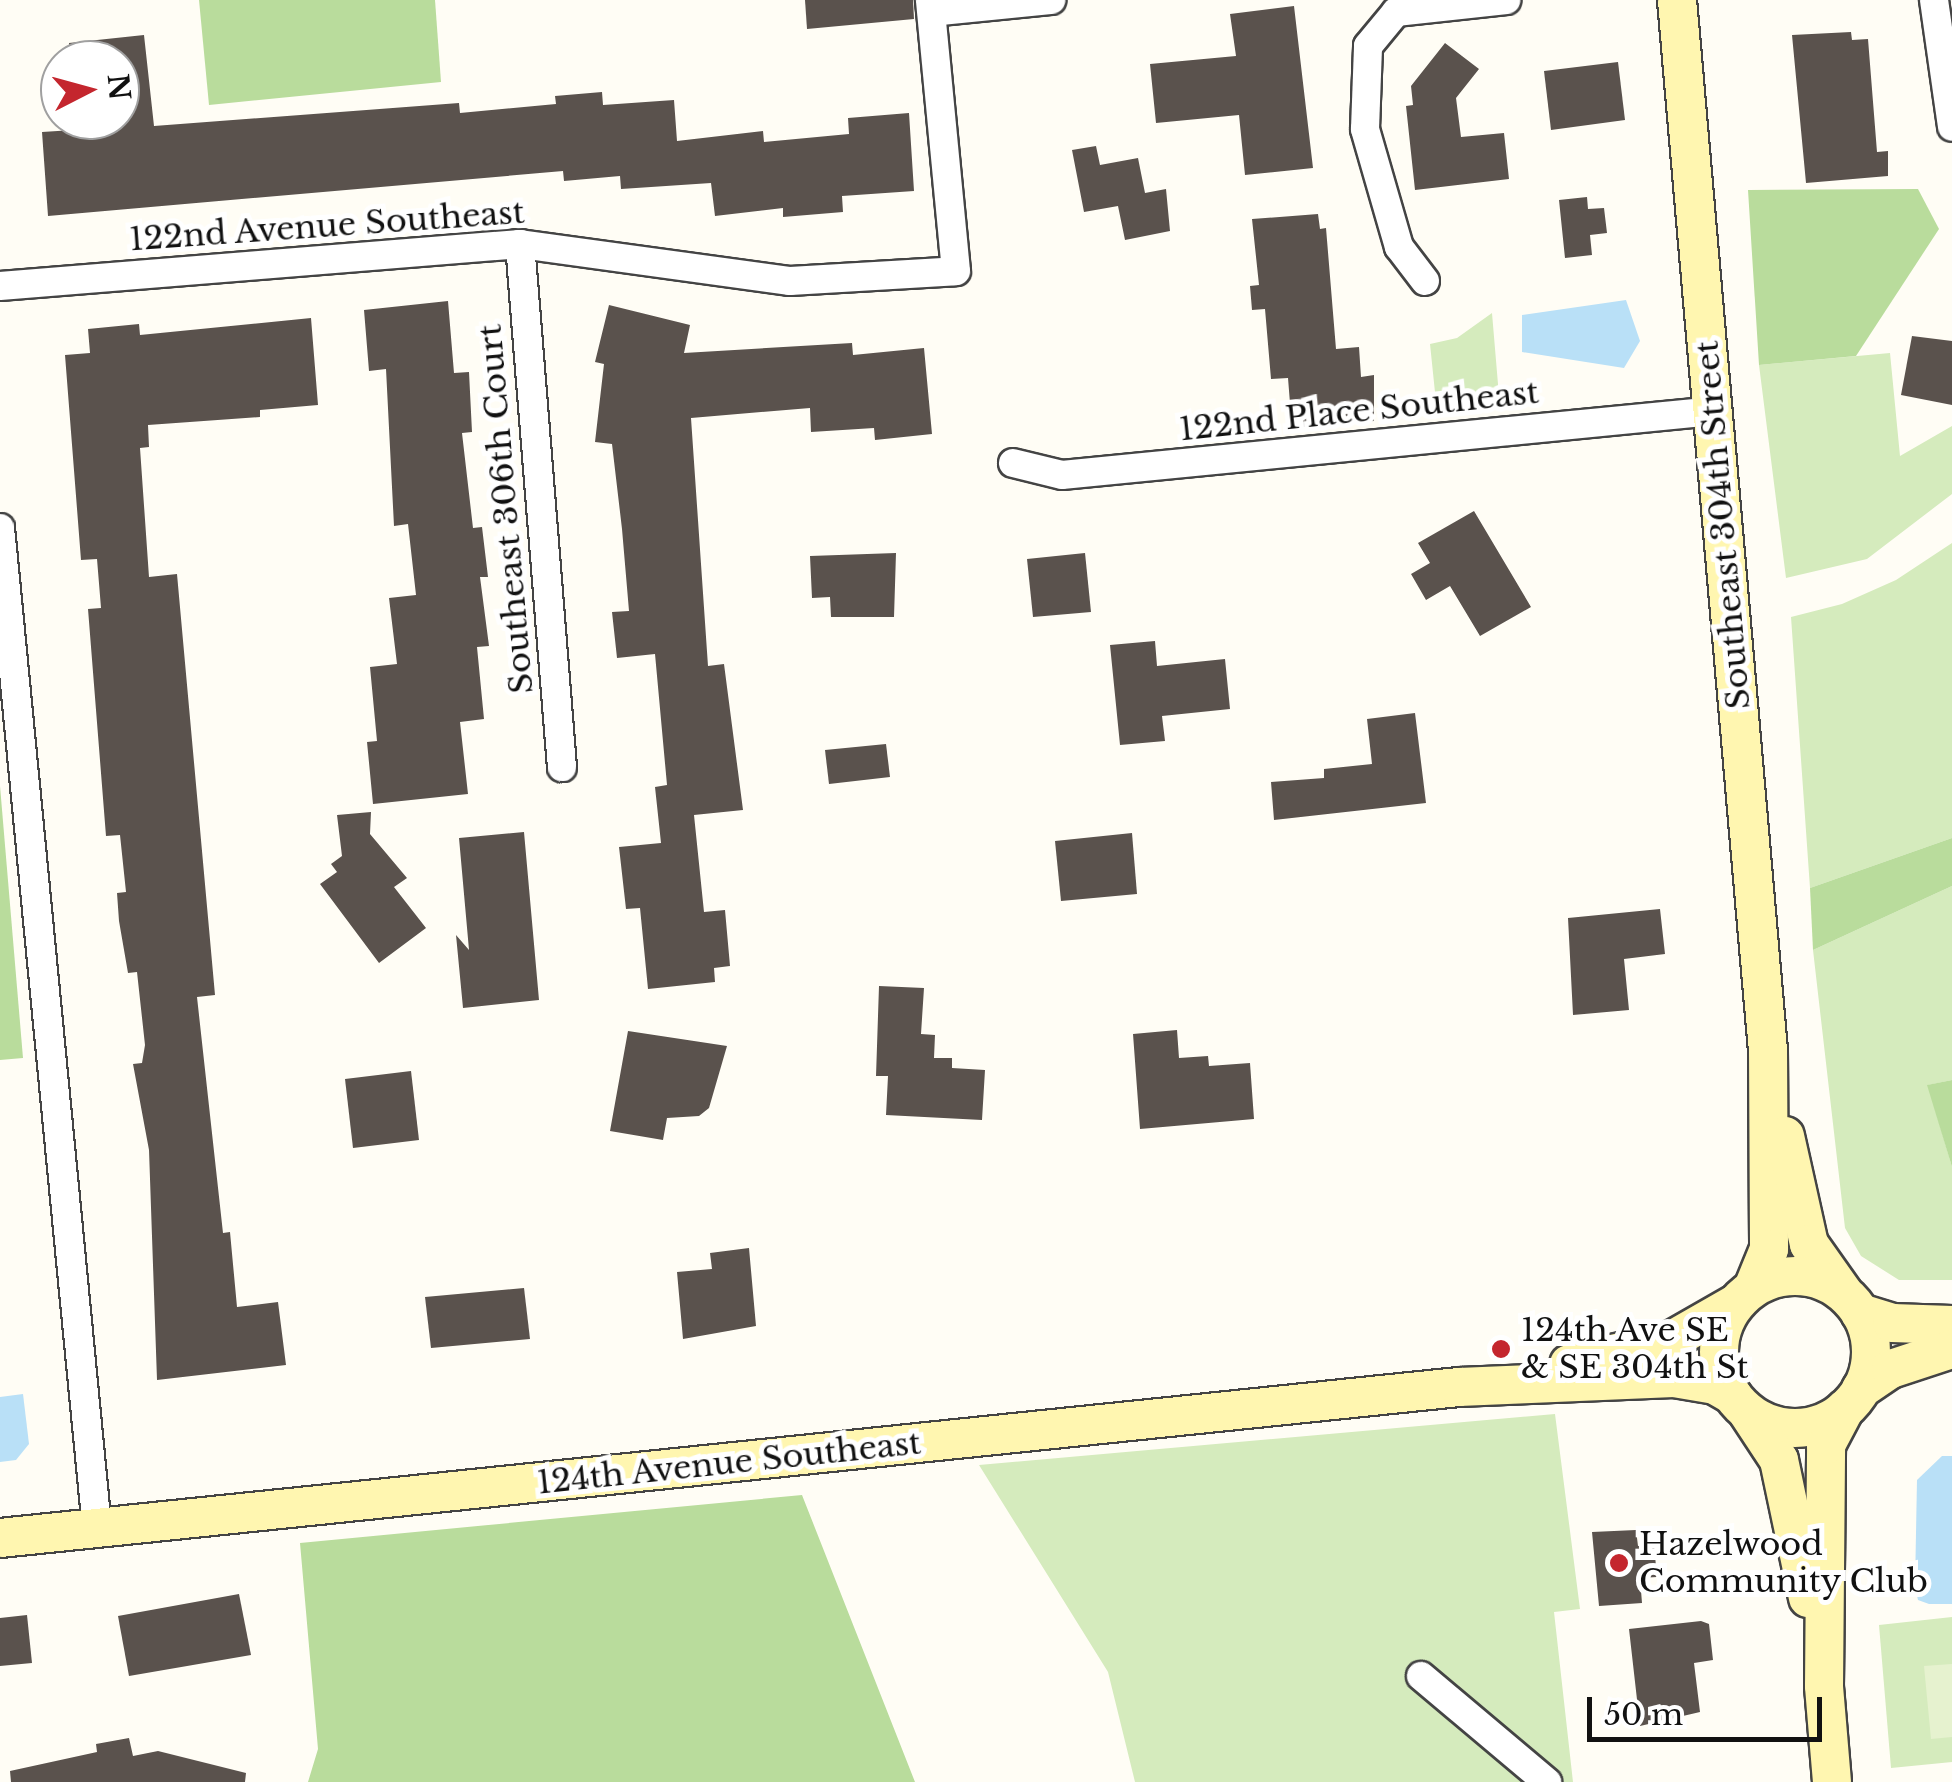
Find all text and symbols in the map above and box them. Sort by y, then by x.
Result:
north arrow [40,40,140,140]
text: N [100,72,137,102]
street label: 122nd Avenue Southeast [127,193,527,259]
street label: Southeast 306th Court [471,323,541,695]
street label: Southeast 304th Street [1688,339,1758,711]
street label: 122nd Place Southeast [1177,373,1541,449]
place label: 124th Ave SE & SE 304th St [1521,1312,1748,1387]
marker: 124th Ave SE & SE 304th St [1490,1338,1512,1360]
street label: 124th Avenue Southeast [535,1424,923,1502]
place label: Hazelwood Community Club [1639,1526,1929,1601]
marker: Hazelwood Community Club [1608,1552,1630,1574]
scale bar [1592,1677,1827,1739]
text: 50 m [1604,1696,1683,1733]

